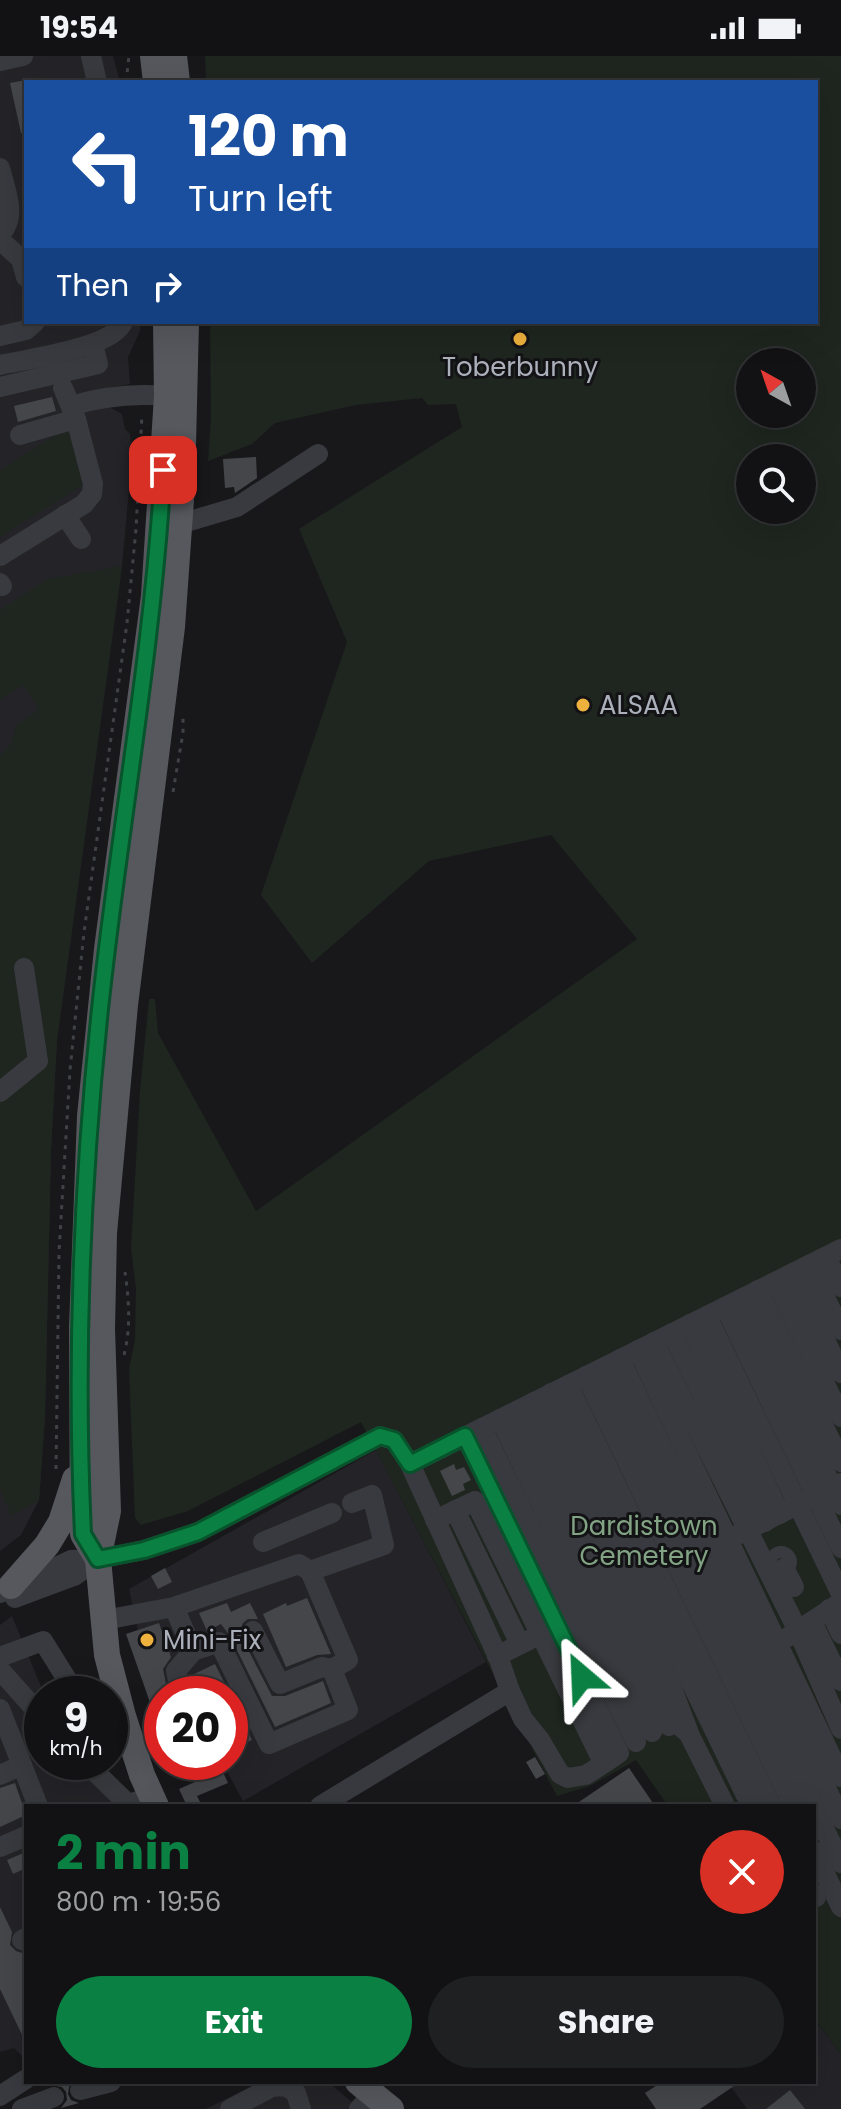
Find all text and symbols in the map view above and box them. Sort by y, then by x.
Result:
text: 19:54 [40,6,118,49]
text: 120 m [188,97,349,176]
icon: left [56,112,160,216]
text: Turn left [188,173,333,224]
text: Then [56,264,129,307]
icon: right [145,264,189,308]
marker: Toberbunny [511,330,529,348]
north arrow [736,348,816,428]
map controls [736,348,816,524]
place label: Toberbunny [442,349,598,385]
pin [129,436,197,504]
button: search [736,444,816,524]
icon: arrive [141,448,185,492]
place label: ALSAA [599,687,678,723]
marker: ALSAA [574,696,592,714]
park label: Dardistown Cemetery [570,1508,718,1574]
place label: Mini-Fix [163,1622,262,1658]
marker: Mini-Fix [138,1631,156,1649]
position arrow [540,1635,624,1719]
speed limit sign: 20 [144,1676,248,1780]
text: 9 [64,1690,88,1746]
text: km/h [49,1734,103,1762]
text: 2 min [56,1819,191,1886]
button: close [700,1830,784,1914]
text: 800 m · 19:56 [56,1884,221,1920]
button: Exit [56,1976,412,2068]
button: Share [428,1976,784,2068]

